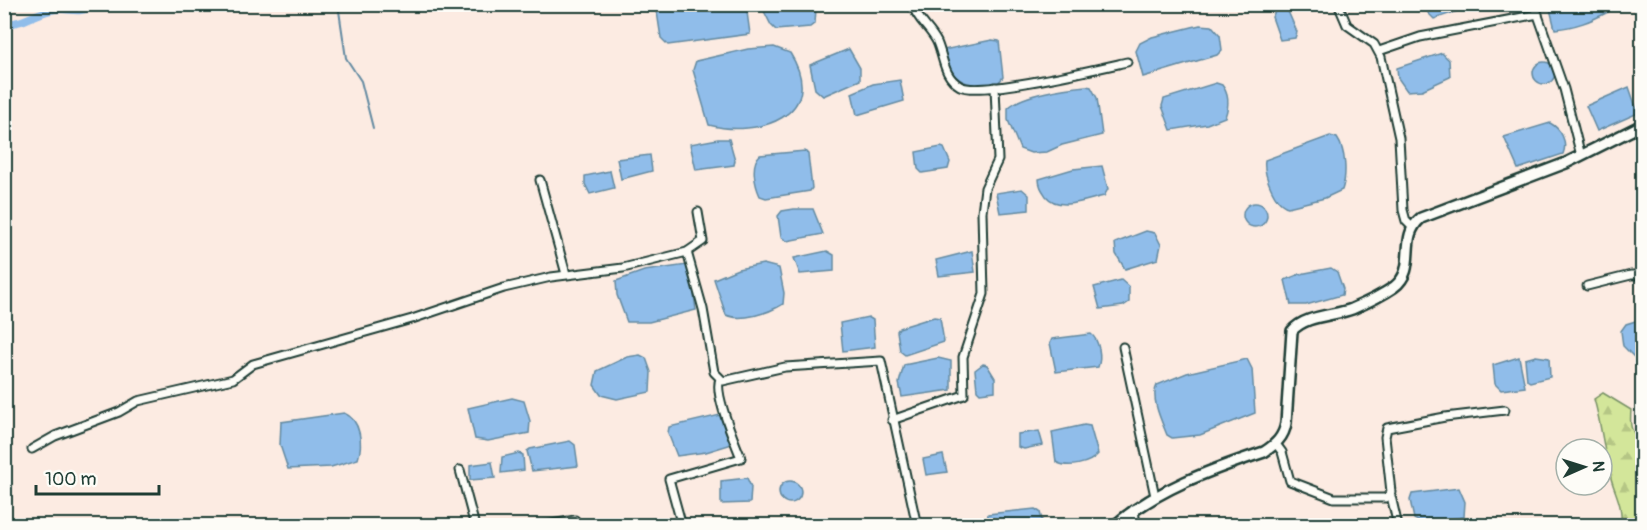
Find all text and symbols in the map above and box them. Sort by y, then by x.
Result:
north arrow [1554,437,1614,497]
scale bar [36,458,159,496]
text: N [1588,460,1608,472]
text: 100 m [45,468,97,491]

